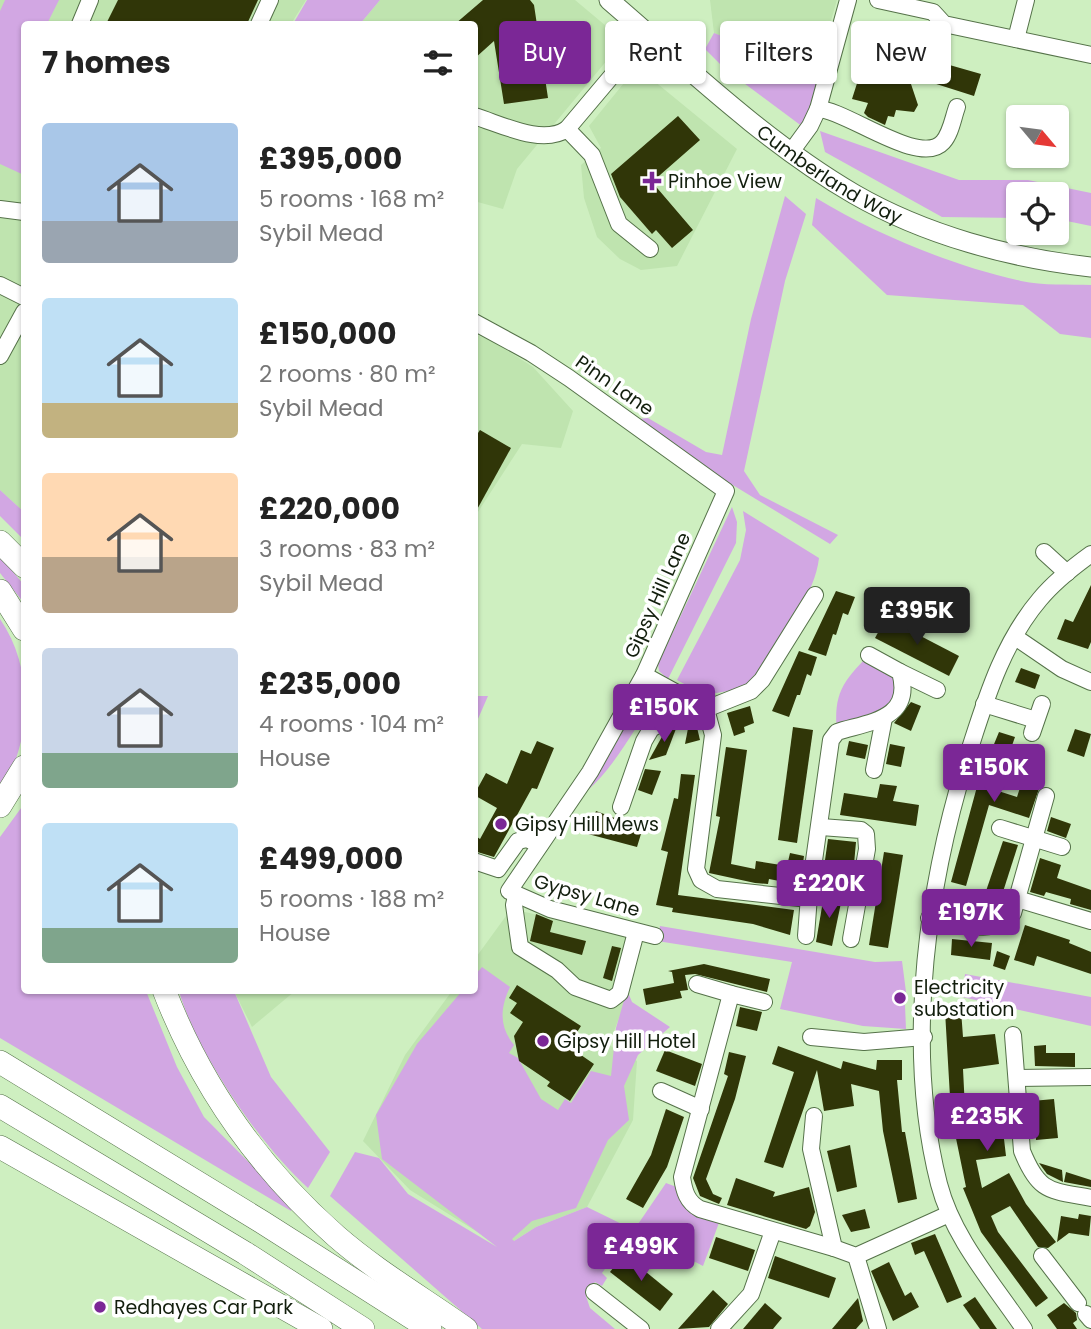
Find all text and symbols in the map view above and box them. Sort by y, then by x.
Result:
chip: Buy [499,21,591,84]
chip: Rent [605,21,706,84]
chip: Filters [720,21,837,84]
chip: New [851,21,951,84]
text: 7 homes [42,41,171,84]
icon: filters [419,44,457,82]
north arrow [1006,105,1069,168]
map controls [1006,105,1069,245]
street label: Cumberland Way [751,118,907,231]
text: £395,000 [259,137,402,180]
icon: home [98,151,182,235]
place label: Pinhoe View [668,168,782,195]
marker: Pinhoe View [642,171,662,191]
button: locate [1006,182,1069,245]
text: 5 rooms · 168 m² [259,183,444,215]
text: Sybil Mead [259,217,384,249]
text: £150,000 [259,312,397,355]
icon: home [98,326,182,410]
street label: Pinn Lane [570,349,659,422]
text: 2 rooms · 80 m² [259,358,436,390]
text: Sybil Mead [259,392,384,424]
text: £220,000 [259,487,400,530]
icon: home [98,501,182,585]
street label: Gipsy Hill Lane [618,528,697,662]
text: 3 rooms · 83 m² [259,533,435,565]
text: Sybil Mead [259,567,384,599]
pin: £395K [868,588,966,647]
text: £395K [880,594,954,626]
text: £235,000 [259,662,401,705]
icon: home [98,676,182,760]
pin: £150K [615,684,713,744]
text: £150K [629,691,699,723]
text: 4 rooms · 104 m² [259,708,444,740]
text: House [259,742,331,774]
pin: £150K [945,744,1043,804]
text: £150K [959,751,1029,783]
place label: Gipsy Hill Mews [515,811,659,838]
marker: Gipsy Hill Mews [493,816,509,832]
text: £499,000 [259,837,403,880]
icon: home [98,851,182,935]
pin: £220K [780,860,878,920]
street label: Gypsy Lane [531,867,643,923]
text: £220K [793,867,865,899]
text: 5 rooms · 188 m² [259,883,444,915]
pin: £197K [922,890,1020,949]
text: £197K [938,896,1004,928]
text: House [259,917,331,949]
place label: Electricity substation [914,974,1015,1023]
marker: Electricity substation [892,990,908,1006]
place label: Gipsy Hill Hotel [557,1028,696,1055]
marker: Gipsy Hill Hotel [535,1033,551,1049]
pin: £235K [938,1094,1036,1153]
text: £235K [950,1100,1024,1132]
pin: £499K [592,1224,690,1283]
text: £499K [603,1230,679,1262]
place label: Redhayes Car Park [114,1294,293,1321]
marker: Redhayes Car Park [92,1299,108,1315]

